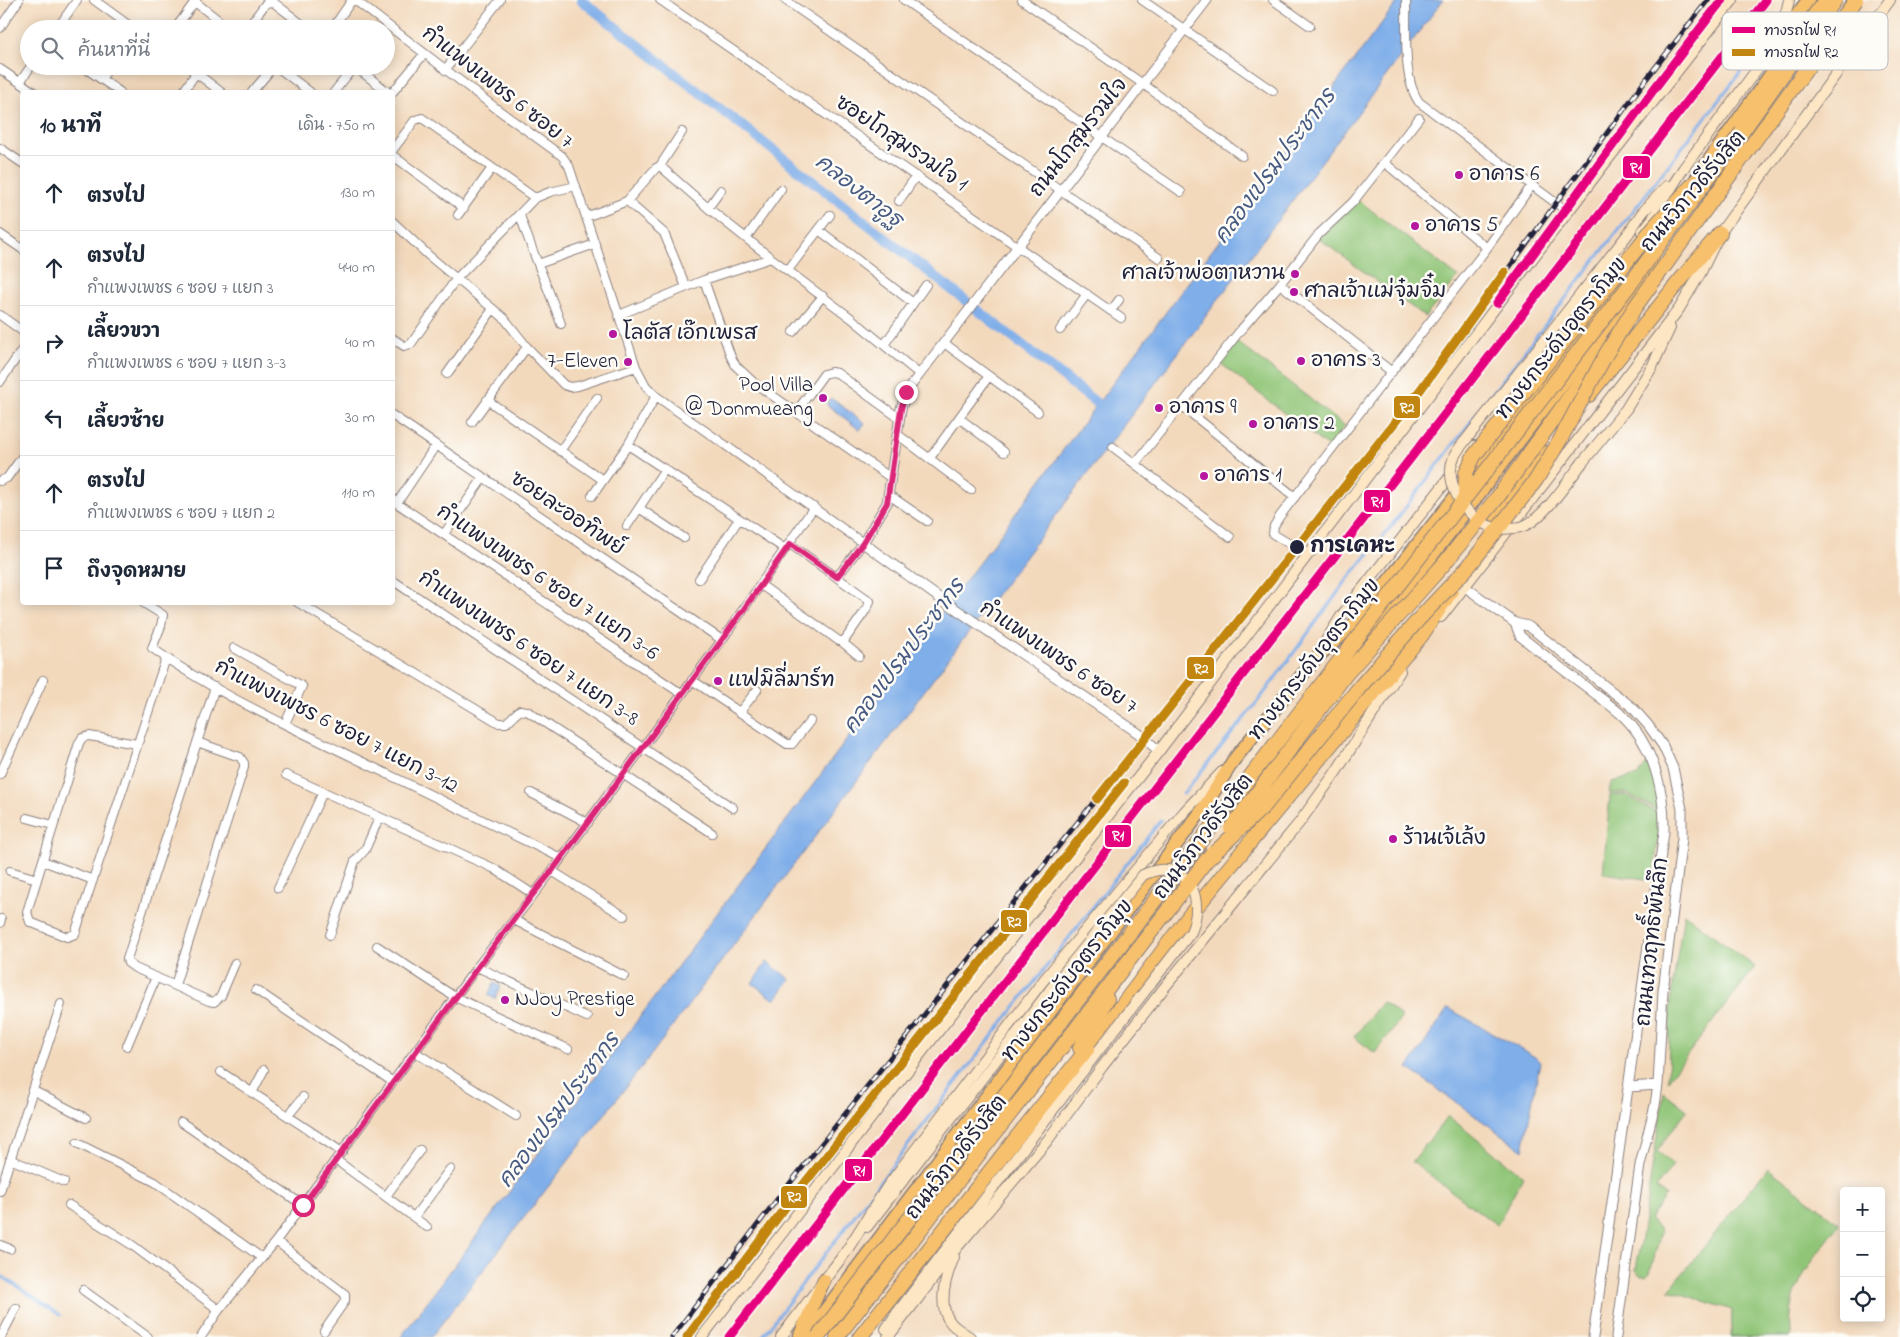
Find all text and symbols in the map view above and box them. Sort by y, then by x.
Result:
legend [1722,12,1888,70]
street label: กำแพงเพชร 6 ซอย 7 [415,19,579,157]
search box [20,20,395,75]
text: ทางรถไฟ R1 [1764,21,1837,42]
icon: search [38,34,66,62]
text: ค้นหาที่นี่ [78,38,150,65]
text: ทางรถไฟ R2 [1764,43,1839,64]
street label: ถนนโกสุมรวมใจ [1023,72,1135,204]
water label: คลองเปรมประชากร [1207,81,1346,251]
street label: ซอยโกสุมรวมใจ 1 [829,88,974,200]
text: 10 นาที [40,112,101,142]
text: เดิน · 750 m [298,114,375,138]
street label: ถนนวิภาวดีรังสิต [1634,125,1754,259]
water label: คลองตาอูฐ [807,148,911,238]
line badge: R1 [1622,155,1651,179]
text: R1 [1629,158,1643,179]
place label: อาคาร 6 [1469,160,1539,190]
marker: อาคาร 6 [1453,169,1465,181]
icon: ahead [40,179,68,207]
text: 130 m [340,181,375,205]
text: ตรงไป [87,184,145,211]
place label: อาคาร 5 [1425,211,1498,241]
marker: อาคาร 5 [1409,220,1421,232]
text: ตรงไป [87,244,145,271]
street label: ทางยกระดับอุตราภิมุข [1489,251,1635,427]
icon: ahead [40,254,68,282]
text: 440 m [338,256,375,280]
place label: ศาลเจ้าพ่อตาหวาน [1122,259,1285,289]
marker: ศาลเจ้าพ่อตาหวาน [1289,268,1301,280]
place label: ศาลเจ้าแม่จุ๋มจิ๋ม [1304,272,1446,307]
text: กำแพงเพชร 6 ซอย 7 แยก 3 [87,277,274,301]
marker: ศาลเจ้าแม่จุ๋มจิ๋ม [1288,286,1300,298]
text: เลี้ยวขวา [87,319,160,346]
place label: โลตัส เอ๊กเพรส [623,319,758,349]
marker: โลตัส เอ๊กเพรส [607,328,619,340]
icon: right [40,329,68,357]
text: 40 m [345,331,375,355]
place label: อาคาร 3 [1311,346,1381,376]
place label: 7-Eleven [547,347,618,377]
text: กำแพงเพชร 6 ซอย 7 แยก 3-3 [87,352,286,376]
marker: อาคาร 3 [1295,355,1307,367]
marker: 7-Eleven [622,356,634,368]
place label: Pool Villa @ Donmueang [685,371,813,427]
route end [895,381,918,404]
marker: Pool Villa @ Donmueang [817,392,829,404]
place label: อาคาร 9 [1169,393,1237,423]
line badge: R2 [1393,395,1421,419]
text: R2 [1399,398,1414,419]
marker: อาคาร 9 [1153,402,1165,414]
icon: left [40,404,68,432]
text: 30 m [345,406,375,430]
text: เลี้ยวซ้าย [87,409,164,436]
place label: อาคาร 2 [1263,409,1335,439]
marker: อาคาร 2 [1247,418,1259,430]
place label: อาคาร 1 [1214,461,1282,491]
street label: ซอยละออทิพย์ [504,464,630,564]
text: ตรงไป [87,469,145,496]
marker: อาคาร 1 [1198,470,1210,482]
icon: ahead [40,479,68,507]
text: 110 m [341,481,375,505]
line badge: R1 [1363,489,1391,513]
text: R1 [1370,492,1384,513]
street label: กำแพงเพชร 6 ซอย 7 แยก 3-6 [430,497,664,669]
text: กำแพงเพชร 6 ซอย 7 แยก 2 [87,502,275,526]
place label: การเคหะ [1310,532,1395,562]
marker: การเคหะ [1288,538,1306,556]
icon: arrive [40,554,68,582]
text: ถึงจุดหมาย [87,559,186,586]
street label: กำแพงเพชร 6 ซอย 7 แยก 3-8 [412,564,645,734]
water label: คลองเปรมประชากร [836,571,975,741]
street label: ทางยกระดับอุตราภิมุข [1242,572,1388,748]
street label: กำแพงเพชร 6 ซอย 7 [973,594,1143,722]
street label: กำแพงเพชร 6 ซอย 7 แยก 3-12 [209,652,463,802]
line badge: R2 [1186,656,1215,680]
text: R2 [1193,659,1208,680]
place label: แฟมิลี่มาร์ท [728,661,835,696]
marker: แฟมิลี่มาร์ท [712,675,724,687]
street label: ถนนวิภาวดีรังสิต [1147,768,1261,906]
line badge: R1 [1104,824,1132,848]
place label: ร้านเจ้เล้ง [1403,824,1486,854]
text: R1 [1111,826,1125,847]
marker: ร้านเจ้เล้ง [1387,833,1399,845]
street label: ถนนเทวฤทธิ์พันลึก [1624,855,1677,1028]
street label: ทางยกระดับอุตราภิมุข [995,893,1141,1069]
line badge: R2 [1000,909,1028,933]
text: R2 [1006,912,1021,933]
place label: NJoy Prestige [515,985,635,1017]
marker: NJoy Prestige [499,994,511,1006]
water label: คลองเปรมประชากร [491,1025,630,1195]
street label: ถนนวิภาวดีรังสิต [899,1089,1015,1227]
line badge: R1 [844,1158,873,1182]
text: R1 [852,1161,866,1182]
line badge: R2 [780,1185,808,1209]
text: R2 [786,1187,801,1208]
map controls [1840,1187,1885,1322]
button: + [1840,1187,1885,1232]
route start [292,1194,315,1217]
button: − [1840,1232,1885,1277]
button: locate [1840,1277,1885,1322]

